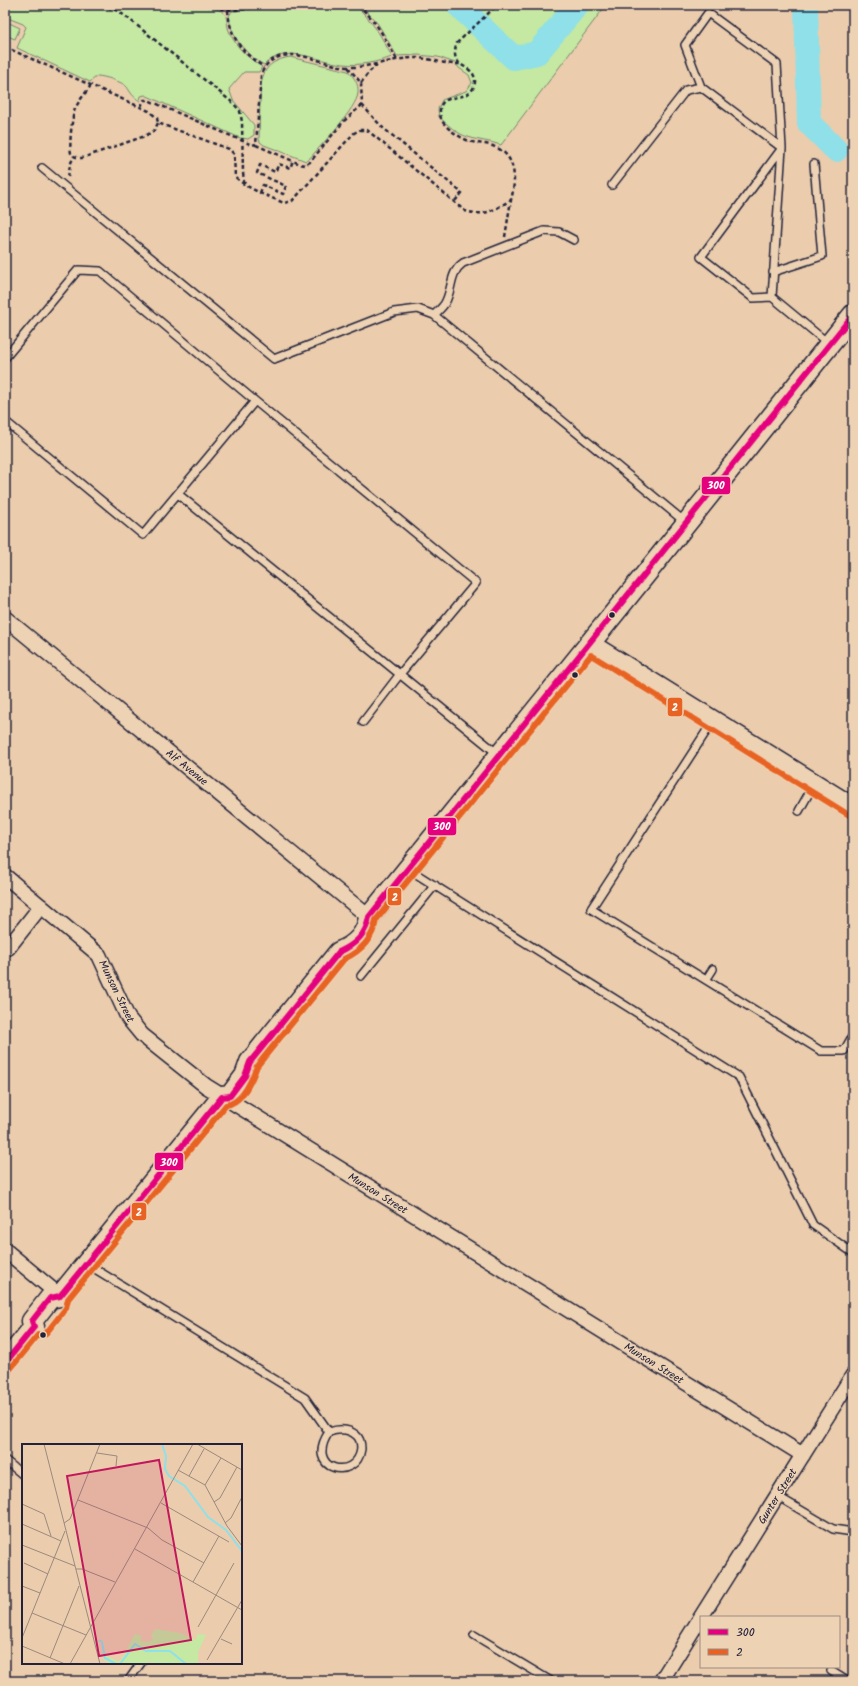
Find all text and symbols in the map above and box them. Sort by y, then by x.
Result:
line badge: 300 [701,476,731,495]
text: 300 [706,477,725,495]
unlabelled marker [607,610,617,620]
unlabelled marker [570,670,580,680]
line badge: 2 [667,697,683,717]
text: 2 [672,699,678,717]
street label: Alf Avenue [161,745,212,791]
line badge: 300 [427,817,457,836]
text: 300 [432,818,451,836]
line badge: 2 [387,887,402,906]
text: 2 [392,889,398,907]
street label: Munson Street [93,957,139,1026]
line badge: 300 [154,1152,184,1171]
text: 300 [159,1154,178,1172]
street label: Munson Street [344,1168,412,1220]
line badge: 2 [131,1202,147,1221]
text: 2 [136,1204,142,1222]
unlabelled marker [38,1330,48,1340]
street label: Munson Street [620,1338,688,1390]
inset map [22,1444,242,1664]
street label: Gunter Street [754,1464,803,1528]
legend [700,1616,840,1668]
text: 300 [736,1623,755,1642]
text: 2 [736,1643,743,1662]

